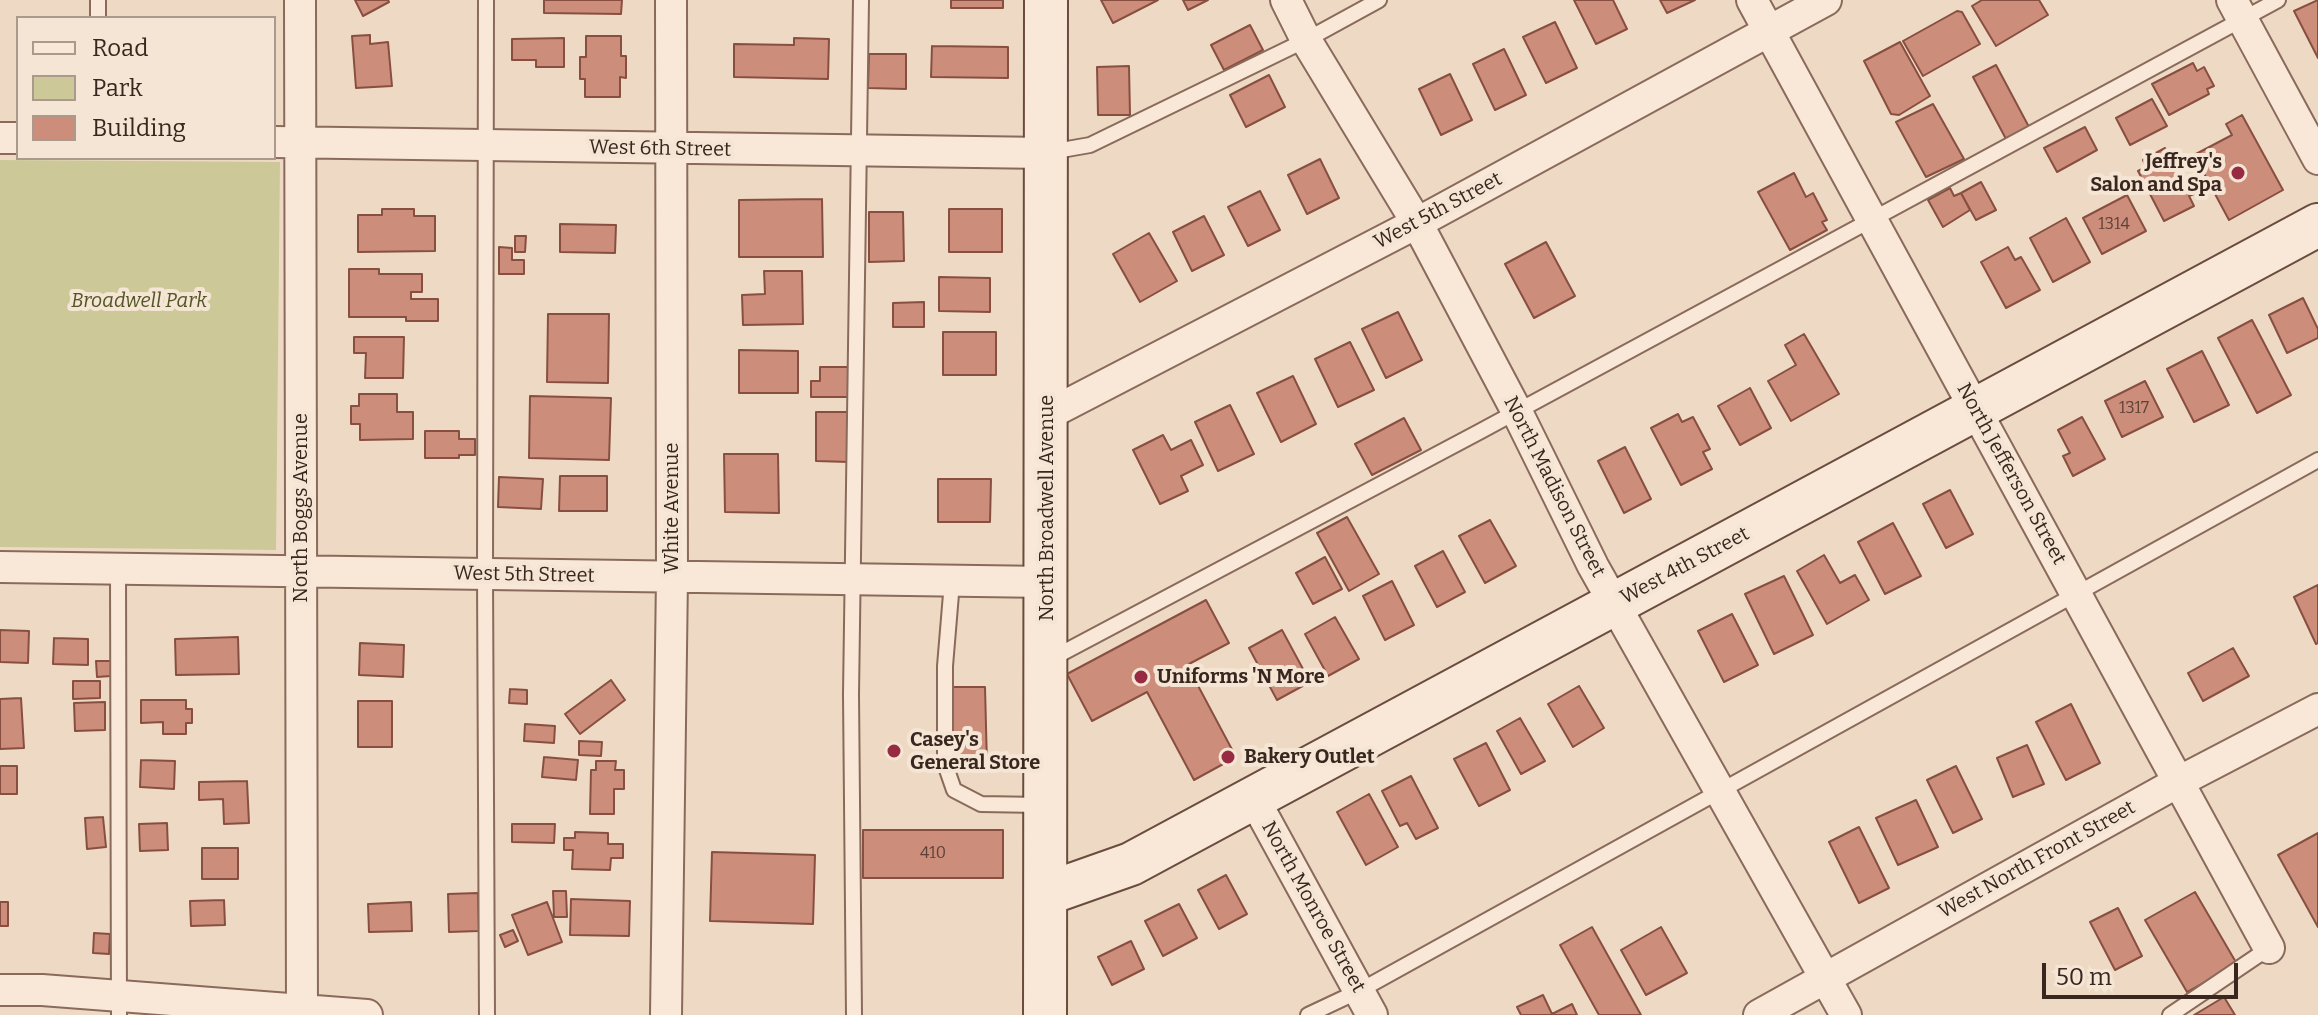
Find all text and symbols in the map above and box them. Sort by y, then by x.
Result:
legend [16,16,276,160]
text: Road [92,34,148,62]
text: Park [92,74,143,102]
text: Building [92,114,186,142]
street label: West 6th Street [589,136,731,162]
place label: Jeffrey's Salon and Spa [2090,150,2222,197]
marker: Jeffrey's Salon and Spa [2229,164,2247,182]
street label: West 5th Street [1370,167,1506,255]
house number: 1314 [2098,215,2130,235]
park label: Broadwell Park [71,289,207,313]
street label: North Jefferson Street [1951,379,2071,569]
street label: North Madison Street [1498,393,1610,581]
street label: North Broadwell Avenue [1035,395,1059,621]
house number: 1317 [2119,399,2149,419]
street label: North Boggs Avenue [289,413,313,603]
street label: White Avenue [660,443,684,573]
street label: West 4th Street [1617,522,1753,610]
street label: West 5th Street [453,562,595,588]
place label: Uniforms 'N More [1157,665,1325,689]
marker: Uniforms 'N More [1132,668,1150,686]
place label: Casey's General Store [910,728,1040,775]
marker: Casey's General Store [885,742,903,760]
place label: Bakery Outlet [1244,745,1375,769]
marker: Bakery Outlet [1219,748,1237,766]
street label: West North Front Street [1934,796,2140,924]
street label: North Monroe Street [1256,817,1370,997]
house number: 410 [920,844,946,864]
scale bar [2046,947,2242,997]
text: 50 m [2056,963,2112,991]

